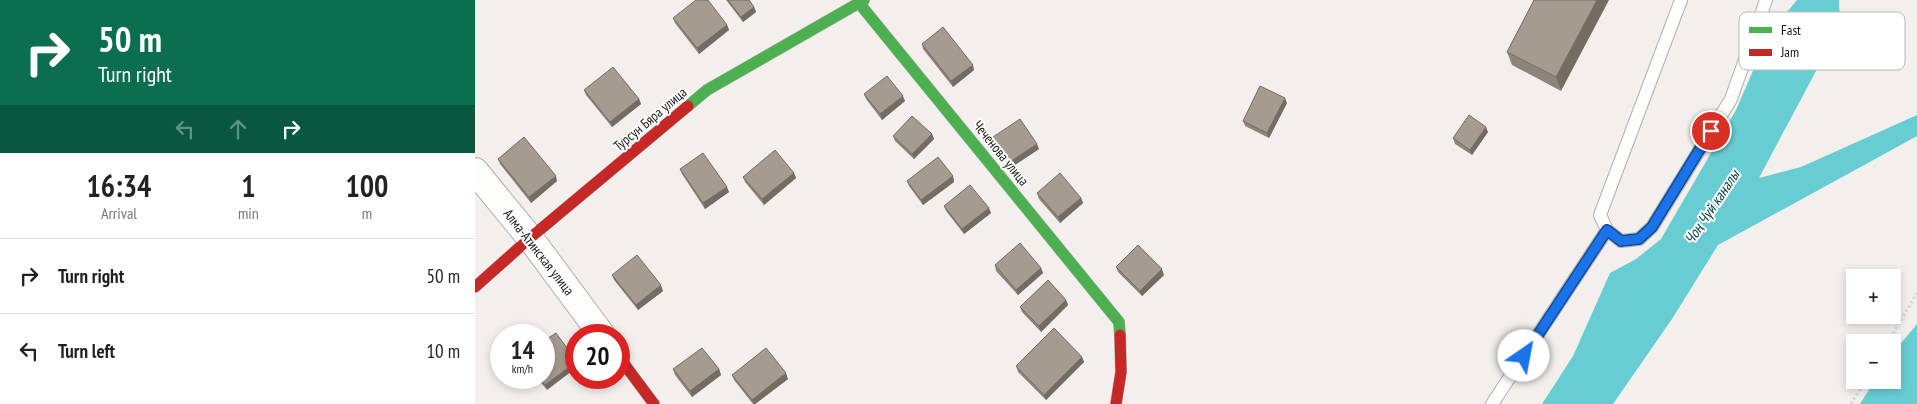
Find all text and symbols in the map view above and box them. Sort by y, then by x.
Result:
legend [1739,12,1905,70]
text: 50 m [98,16,162,62]
icon: right [15,20,80,85]
text: Fast [1781,21,1801,39]
text: Jam [1780,43,1799,61]
text: Turn right [98,60,172,88]
street label: Турсун Бяра улица [610,83,690,155]
pin [1690,110,1732,152]
icon: left [171,115,199,143]
icon: ahead [224,115,252,143]
icon: right [277,115,305,143]
street label: Чеченова улица [969,117,1033,189]
icon: arrive [1697,117,1725,145]
water label: Чоң Чүй каналы [1680,165,1744,247]
text: 16:34 [87,166,151,205]
text: 1 [241,166,256,205]
text: 100 [345,166,388,205]
text: Arrival [101,203,137,223]
text: min [238,203,259,223]
text: m [362,203,372,223]
street label: Алма-Атинская улица [500,205,578,299]
icon: right [15,262,43,290]
text: Turn right [58,264,124,288]
text: 50 m [427,264,460,288]
map controls [1846,269,1901,389]
button: + [1846,269,1901,324]
speed limit sign: 20 [565,324,630,389]
position arrow [1497,329,1549,381]
text: 14 [511,334,534,366]
button: − [1846,334,1901,389]
icon: left [15,337,43,365]
text: Turn left [58,339,115,363]
text: 10 m [427,339,460,363]
text: km/h [512,361,533,376]

